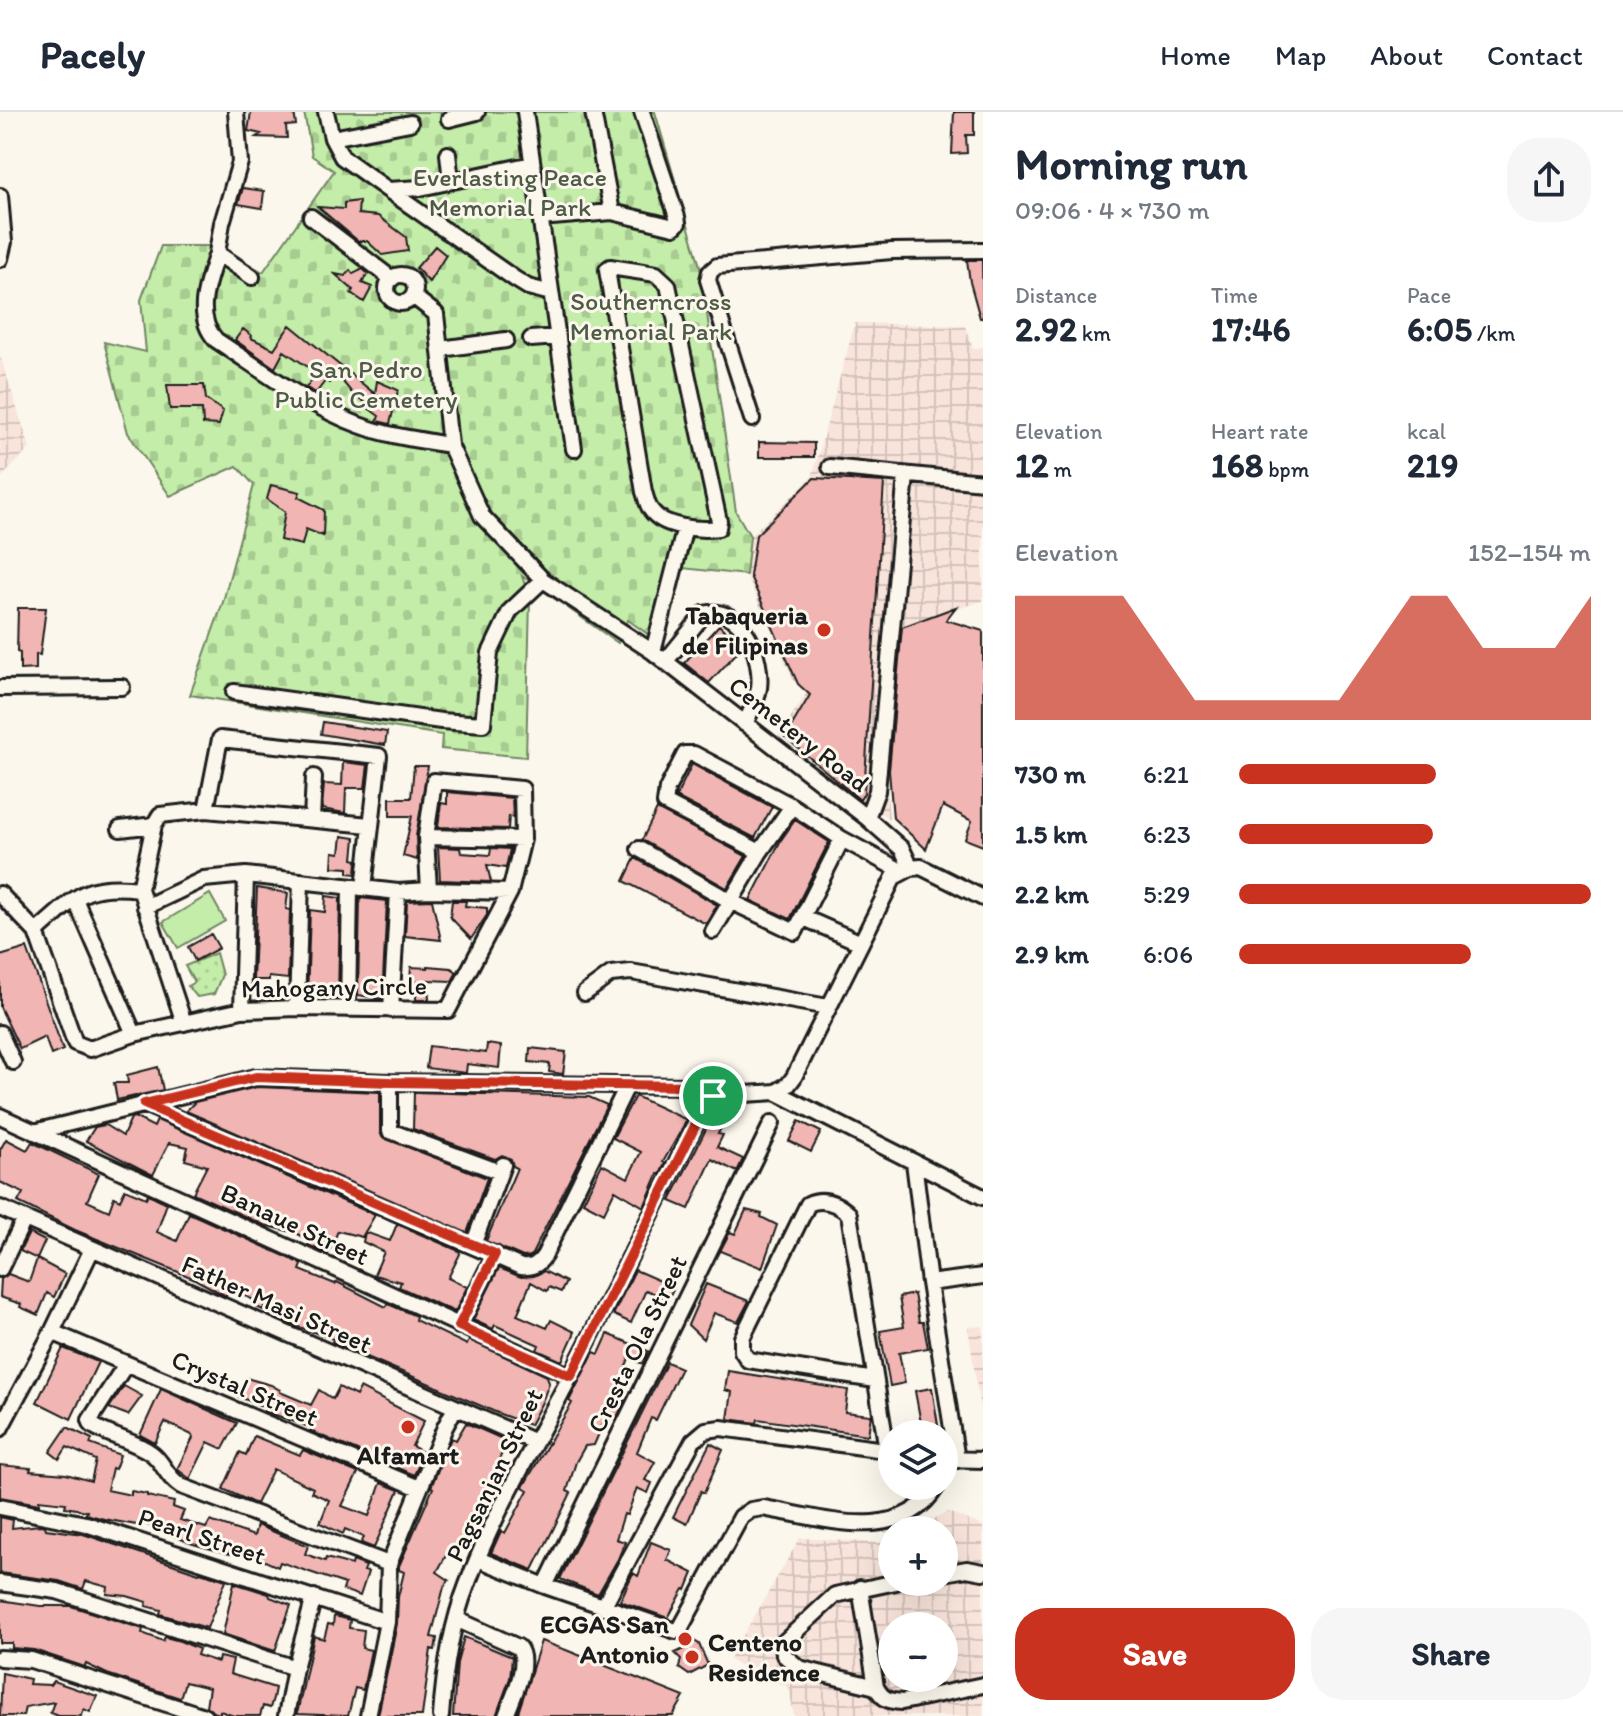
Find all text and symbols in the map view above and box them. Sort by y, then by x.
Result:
text: Pacely [40,32,145,78]
text: Home [1160,38,1231,72]
text: Map [1275,38,1326,72]
text: About [1370,38,1443,72]
text: Contact [1487,38,1583,72]
text: Morning run [1015,137,1248,190]
button: share [1507,138,1591,222]
park label: Everlasting Peace Memorial Park [413,161,607,223]
text: 09:06 · 4 × 730 m [1015,194,1210,226]
text: Distance [1015,282,1097,309]
text: Time [1211,282,1258,309]
text: Pace [1407,282,1451,309]
park label: Southerncross Memorial Park [570,285,732,347]
text: 2.92 [1015,309,1077,350]
text: 17:46 [1211,309,1290,350]
text: 6:05 [1407,309,1472,350]
text: km [1077,320,1111,347]
text: /km [1472,320,1515,347]
park label: San Pedro Public Cemetery [275,353,457,415]
text: Elevation [1015,418,1102,445]
text: Heart rate [1211,418,1308,445]
text: kcal [1407,418,1446,445]
text: 12 [1015,445,1049,486]
text: 168 [1211,445,1263,486]
text: 219 [1407,445,1458,486]
text: m [1049,456,1072,483]
text: bpm [1263,456,1309,483]
text: Elevation [1015,536,1118,568]
text: 152–154 m [1468,536,1591,568]
place label: Tabaqueria de Filipinas [682,599,808,661]
marker: Tabaqueria de Filipinas [815,621,833,639]
street label: Cemetery Road [722,669,876,799]
text: 730 m [1015,758,1086,790]
text: 6:21 [1143,758,1189,790]
text: 1.5 km [1015,818,1087,850]
text: 6:23 [1143,818,1191,850]
text: 2.2 km [1015,878,1089,910]
text: 5:29 [1143,878,1190,910]
text: 2.9 km [1015,938,1089,970]
text: 6:06 [1143,938,1193,970]
street label: Mahogany Circle [241,969,427,1005]
pin [679,1062,747,1130]
icon: arrive [691,1074,735,1118]
street label: Banaue Street [216,1176,374,1272]
street label: Father Masi Street [177,1248,377,1360]
street label: Cresta Ola Street [580,1250,694,1438]
street label: Crystal Street [167,1343,324,1433]
street label: Pagsanjan Street [438,1383,550,1567]
marker: Alfamart [399,1418,417,1436]
map controls [878,1420,958,1692]
button: layers [878,1420,958,1500]
place label: Alfamart [356,1439,459,1471]
street label: Pearl Street [134,1500,270,1572]
button: + [878,1516,958,1596]
place label: ECGAS San Antonio [540,1608,669,1670]
button: Save [1015,1608,1295,1700]
button: Share [1311,1608,1591,1700]
button: − [878,1612,958,1692]
place label: Centeno Residence [708,1626,820,1688]
marker: ECGAS San Antonio [676,1630,694,1648]
marker: Centeno Residence [683,1648,701,1666]

